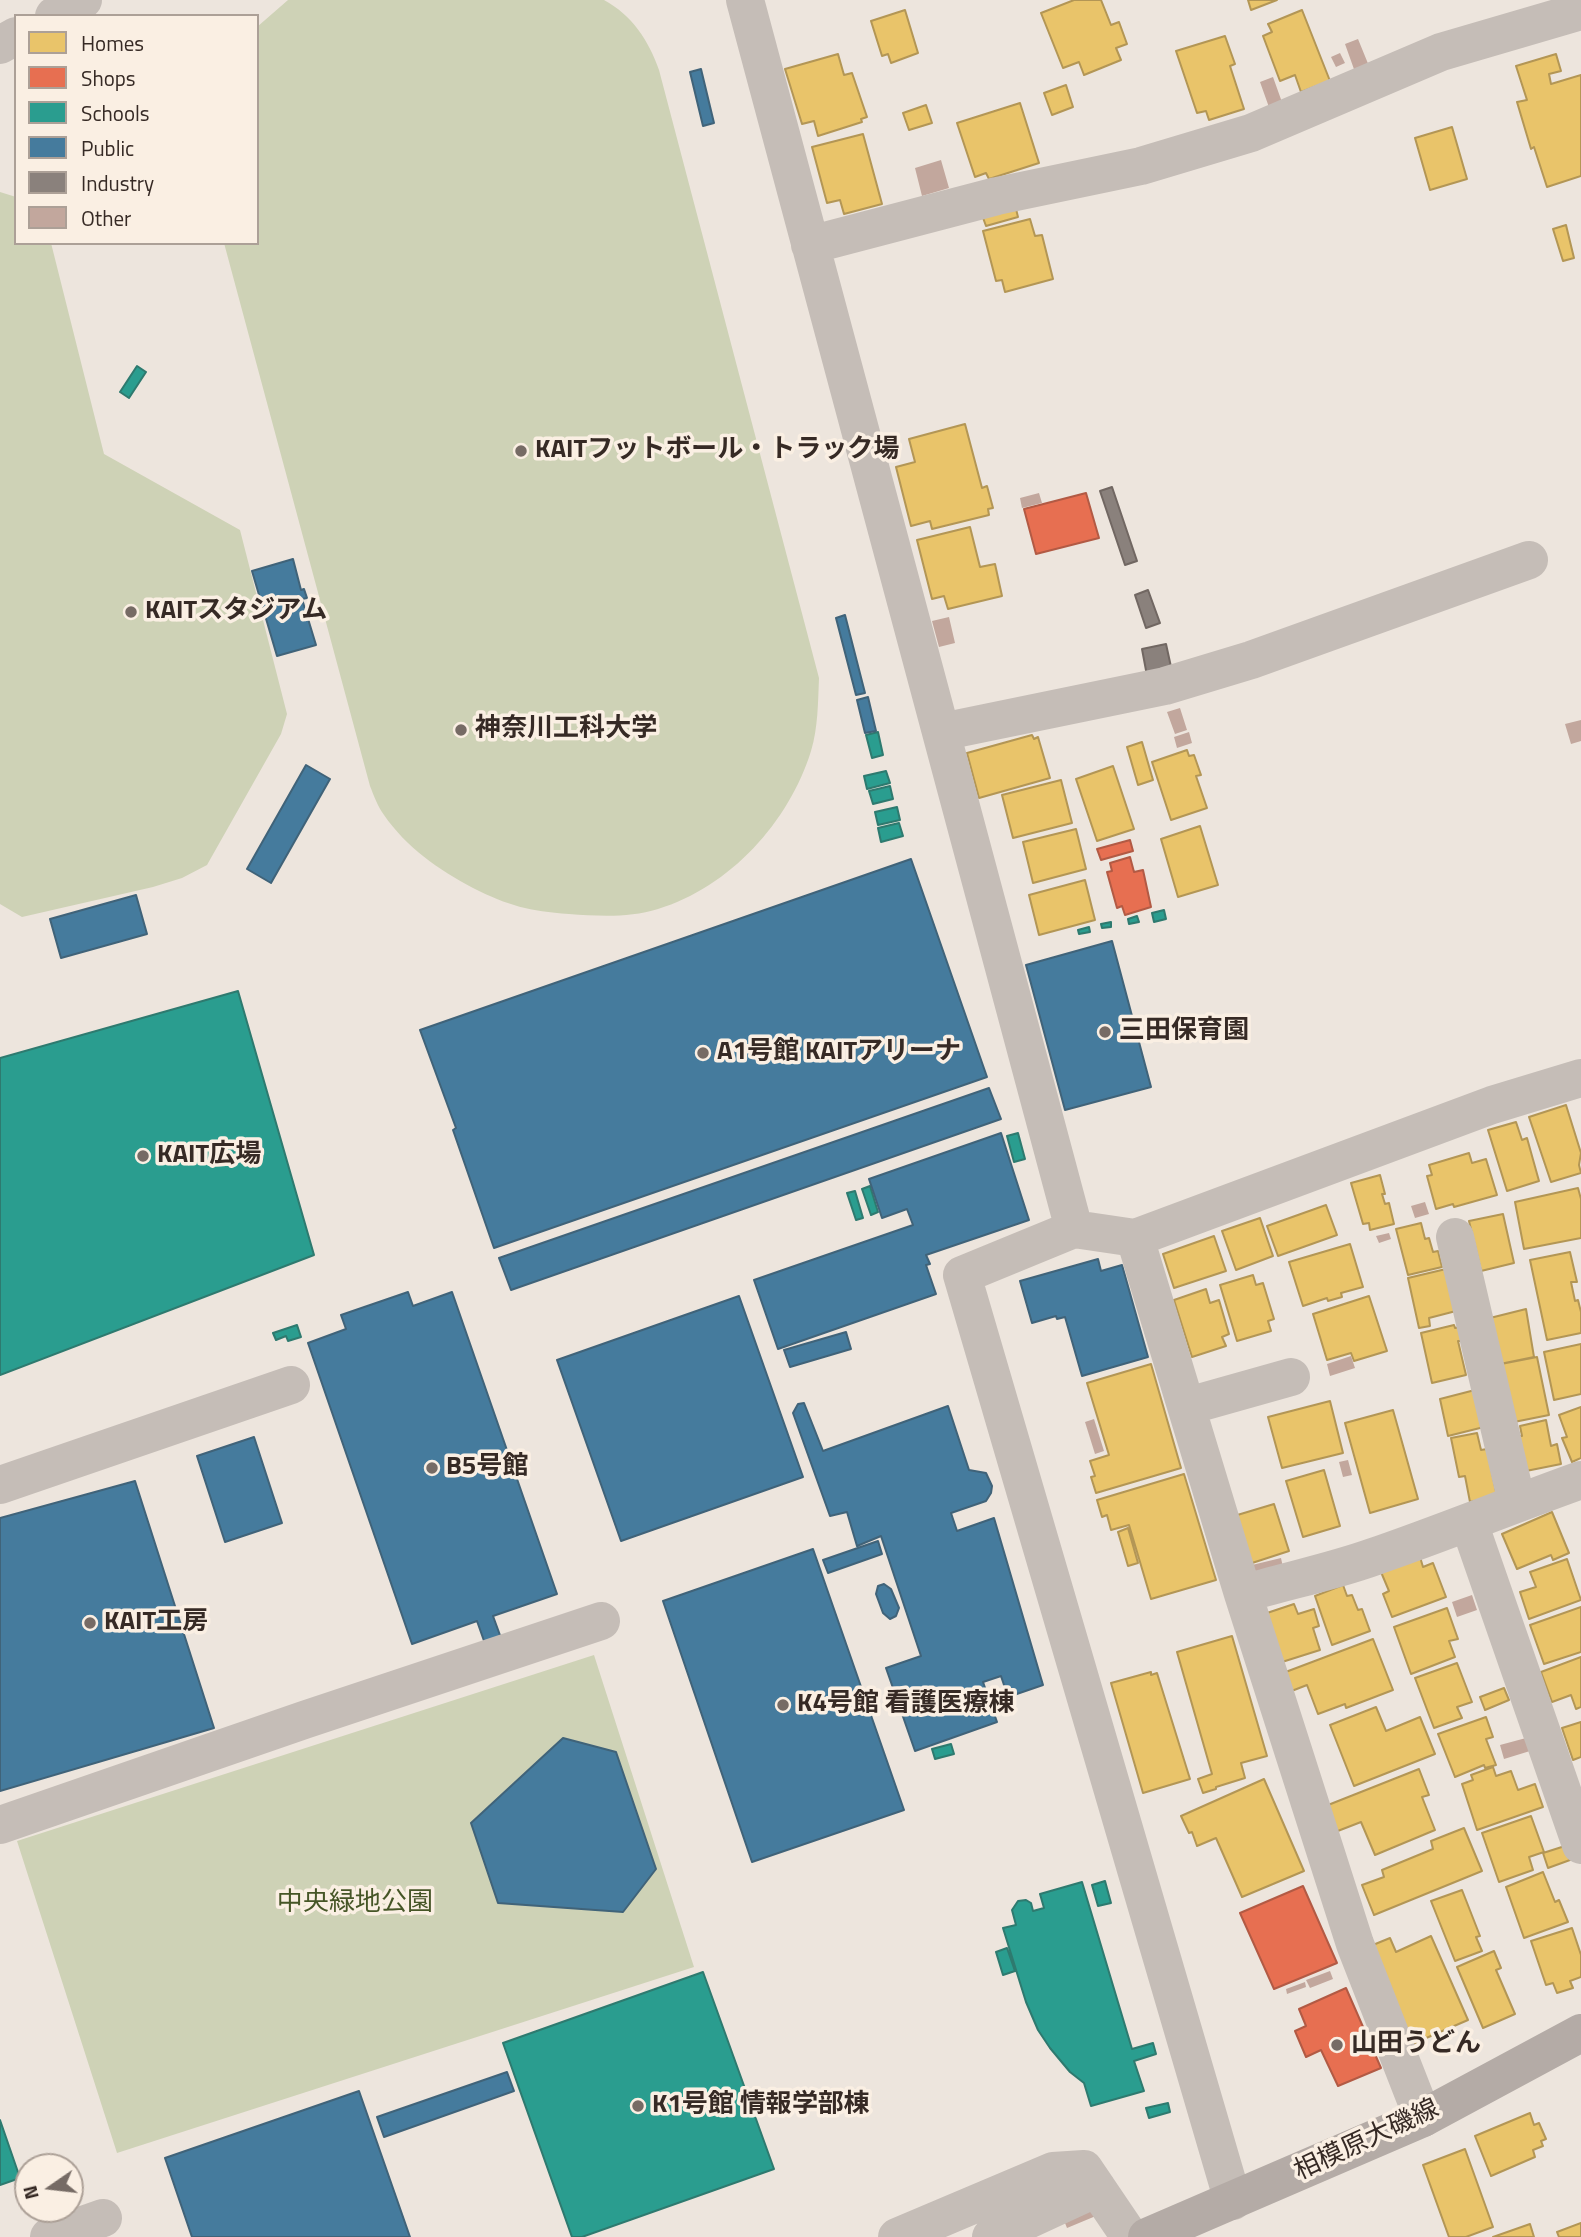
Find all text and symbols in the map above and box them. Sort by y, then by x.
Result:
legend [14,14,259,245]
text: Homes [81,27,144,59]
text: Shops [81,62,136,94]
text: Schools [81,97,150,129]
text: Public [81,132,134,164]
text: Industry [81,167,154,199]
text: Other [81,202,131,234]
place label: KAITフットボール・トラック場 [535,435,899,467]
marker: KAITフットボール・トラック場 [513,443,529,459]
place label: KAITスタジアム [145,596,327,628]
marker: KAITスタジアム [123,604,139,620]
place label: 神奈川工科大学 [475,714,657,746]
marker: 神奈川工科大学 [453,722,469,738]
place label: 三田保育園 [1119,1016,1249,1048]
marker: 三田保育園 [1097,1024,1113,1040]
place label: A1号館 KAITアリーナ [717,1037,961,1069]
marker: A1号館 KAITアリーナ [695,1045,711,1061]
place label: KAIT広場 [157,1140,261,1172]
marker: KAIT広場 [135,1148,151,1164]
place label: B5号館 [446,1452,528,1484]
marker: B5号館 [424,1460,440,1476]
place label: KAIT工房 [104,1607,208,1639]
marker: KAIT工房 [82,1615,98,1631]
place label: K4号館 看護医療棟 [797,1689,1015,1721]
marker: K4号館 看護医療棟 [775,1697,791,1713]
park label: 中央緑地公園 [277,1888,433,1920]
place label: 山田うどん [1351,2029,1481,2061]
marker: 山田うどん [1329,2037,1345,2053]
place label: K1号館 情報学部棟 [652,2090,870,2122]
street label: 相模原大磯線 [1290,2094,1444,2188]
marker: K1号館 情報学部棟 [630,2098,646,2114]
north arrow [14,2153,84,2223]
text: N [14,2183,46,2203]

